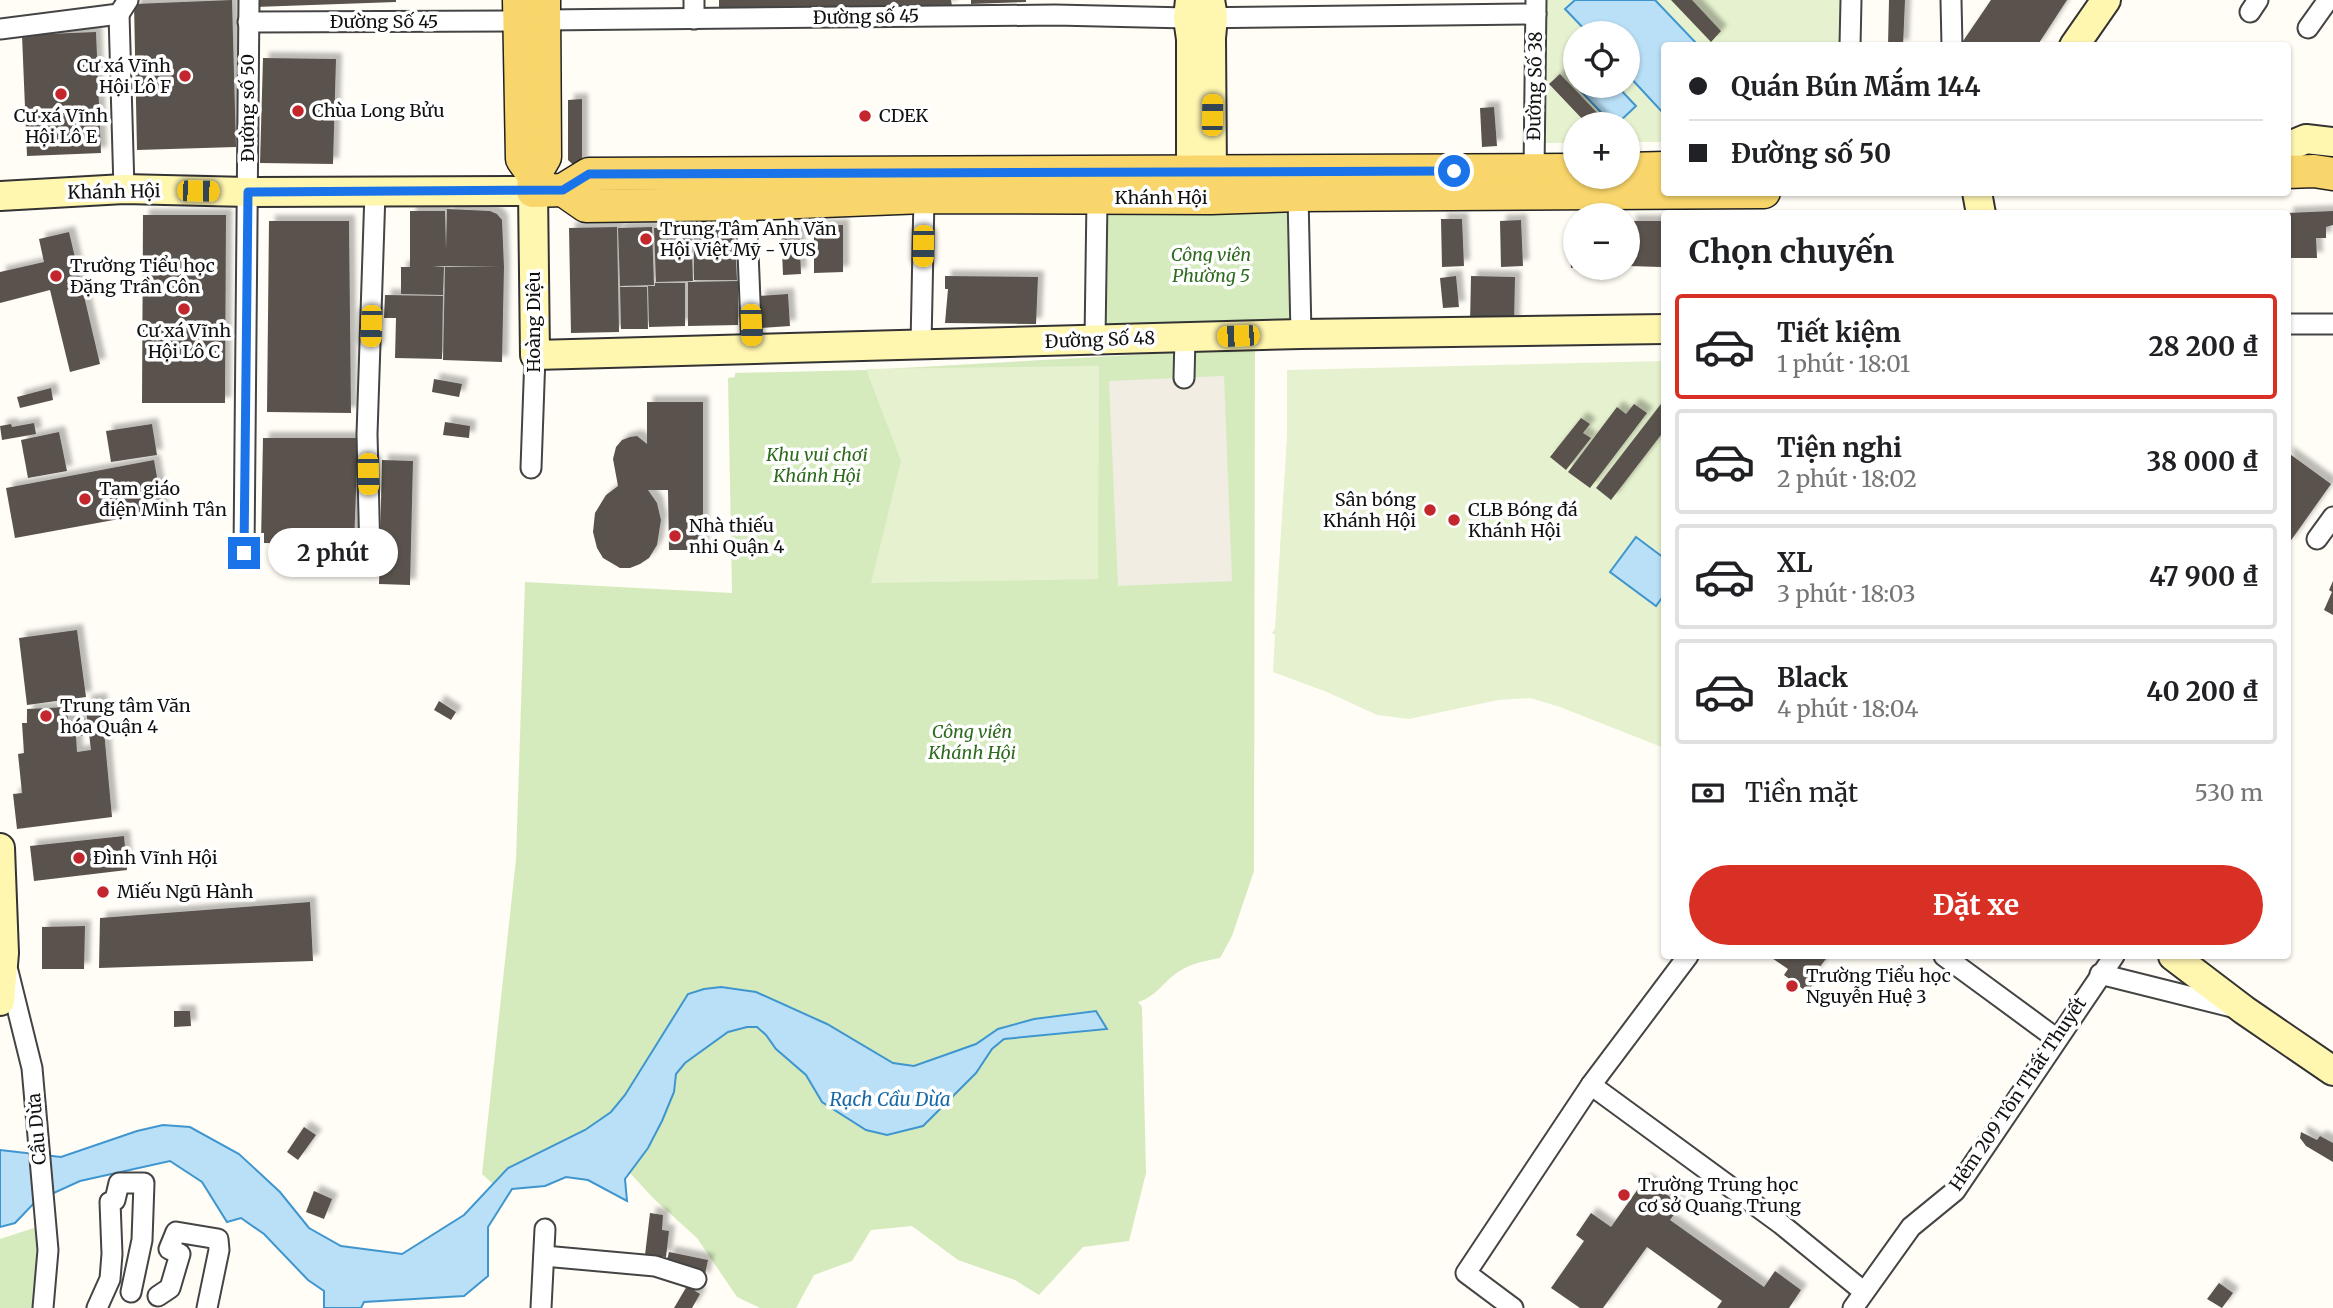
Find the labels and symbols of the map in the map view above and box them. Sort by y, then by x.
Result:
street label: Đường số 45 [813,4,919,29]
street label: Đường Số 45 [330,10,438,33]
street label: Đường Số 38 [1522,31,1547,141]
place label: Cư xá Vĩnh Hội Lô F [77,54,171,98]
street label: Đường số 50 [236,54,259,162]
marker: Cư xá Vĩnh Hội Lô F [177,68,193,84]
marker: Cư xá Vĩnh Hội Lô E [53,86,69,102]
car [1202,94,1223,136]
place label: Chùa Long Bửu [312,99,445,122]
marker: Chùa Long Bửu [290,103,306,119]
place label: Cư xá Vĩnh Hội Lô E [14,104,108,148]
place label: CDEK [879,104,928,127]
marker: CDEK [857,108,873,124]
route start [1438,155,1470,187]
street label: Khánh Hội [67,179,161,204]
car [177,180,220,202]
street label: Khánh Hội [1114,186,1208,209]
place label: Trung Tâm Anh Văn Hội Việt Mỹ - VUS [660,217,837,261]
car [913,225,934,267]
marker: Trung Tâm Anh Văn Hội Việt Mỹ - VUS [638,231,654,247]
park label: Công viên Phường 5 [1171,243,1251,287]
place label: Trường Tiểu học Đặng Trần Côn [70,254,215,298]
marker: Trường Tiểu học Đặng Trần Côn [48,268,64,284]
street label: Hoàng Diệu [522,271,545,373]
marker: Cư xá Vĩnh Hội Lô C [176,301,192,317]
car [740,304,763,346]
car [360,305,383,347]
place label: Cư xá Vĩnh Hội Lô C [137,319,231,363]
car [1217,325,1260,347]
street label: Đường Số 48 [1044,326,1155,353]
park label: Khu vui chơi Khánh Hội [765,443,868,487]
car [358,453,379,495]
place label: Tam giáo điện Minh Tân [99,477,227,521]
place label: Sân bóng Khánh Hội [1323,488,1416,532]
marker: Tam giáo điện Minh Tân [77,491,93,507]
place label: CLB Bóng đá Khánh Hội [1468,498,1578,542]
marker: Sân bóng Khánh Hội [1422,502,1438,518]
marker: CLB Bóng đá Khánh Hội [1446,512,1462,528]
place label: Nhà thiếu nhi Quận 4 [689,514,784,558]
callout: 2 phút [268,528,398,578]
marker: Nhà thiếu nhi Quận 4 [667,528,683,544]
route end [228,537,260,569]
place label: Trung tâm Văn hóa Quận 4 [60,694,191,738]
marker: Trung tâm Văn hóa Quận 4 [38,708,54,724]
park label: Công viên Khánh Hội [927,720,1016,764]
place label: Đình Vĩnh Hội [93,846,218,869]
marker: Đình Vĩnh Hội [71,850,87,866]
place label: Miếu Ngũ Hành [117,880,253,903]
marker: Miếu Ngũ Hành [95,884,111,900]
place label: Trường Tiểu học Nguyễn Huệ 3 [1806,964,1951,1008]
marker: Trường Tiểu học Nguyễn Huệ 3 [1784,978,1800,994]
street label: Hẻm 209 Tôn Thất Thuyết [1944,993,2091,1195]
water label: Rạch Cầu Dừa [829,1087,951,1111]
street label: Cầu Dừa [22,1092,51,1166]
place label: Trường Trung học cơ sở Quang Trung [1638,1173,1801,1217]
marker: Trường Trung học cơ sở Quang Trung [1616,1187,1632,1203]

